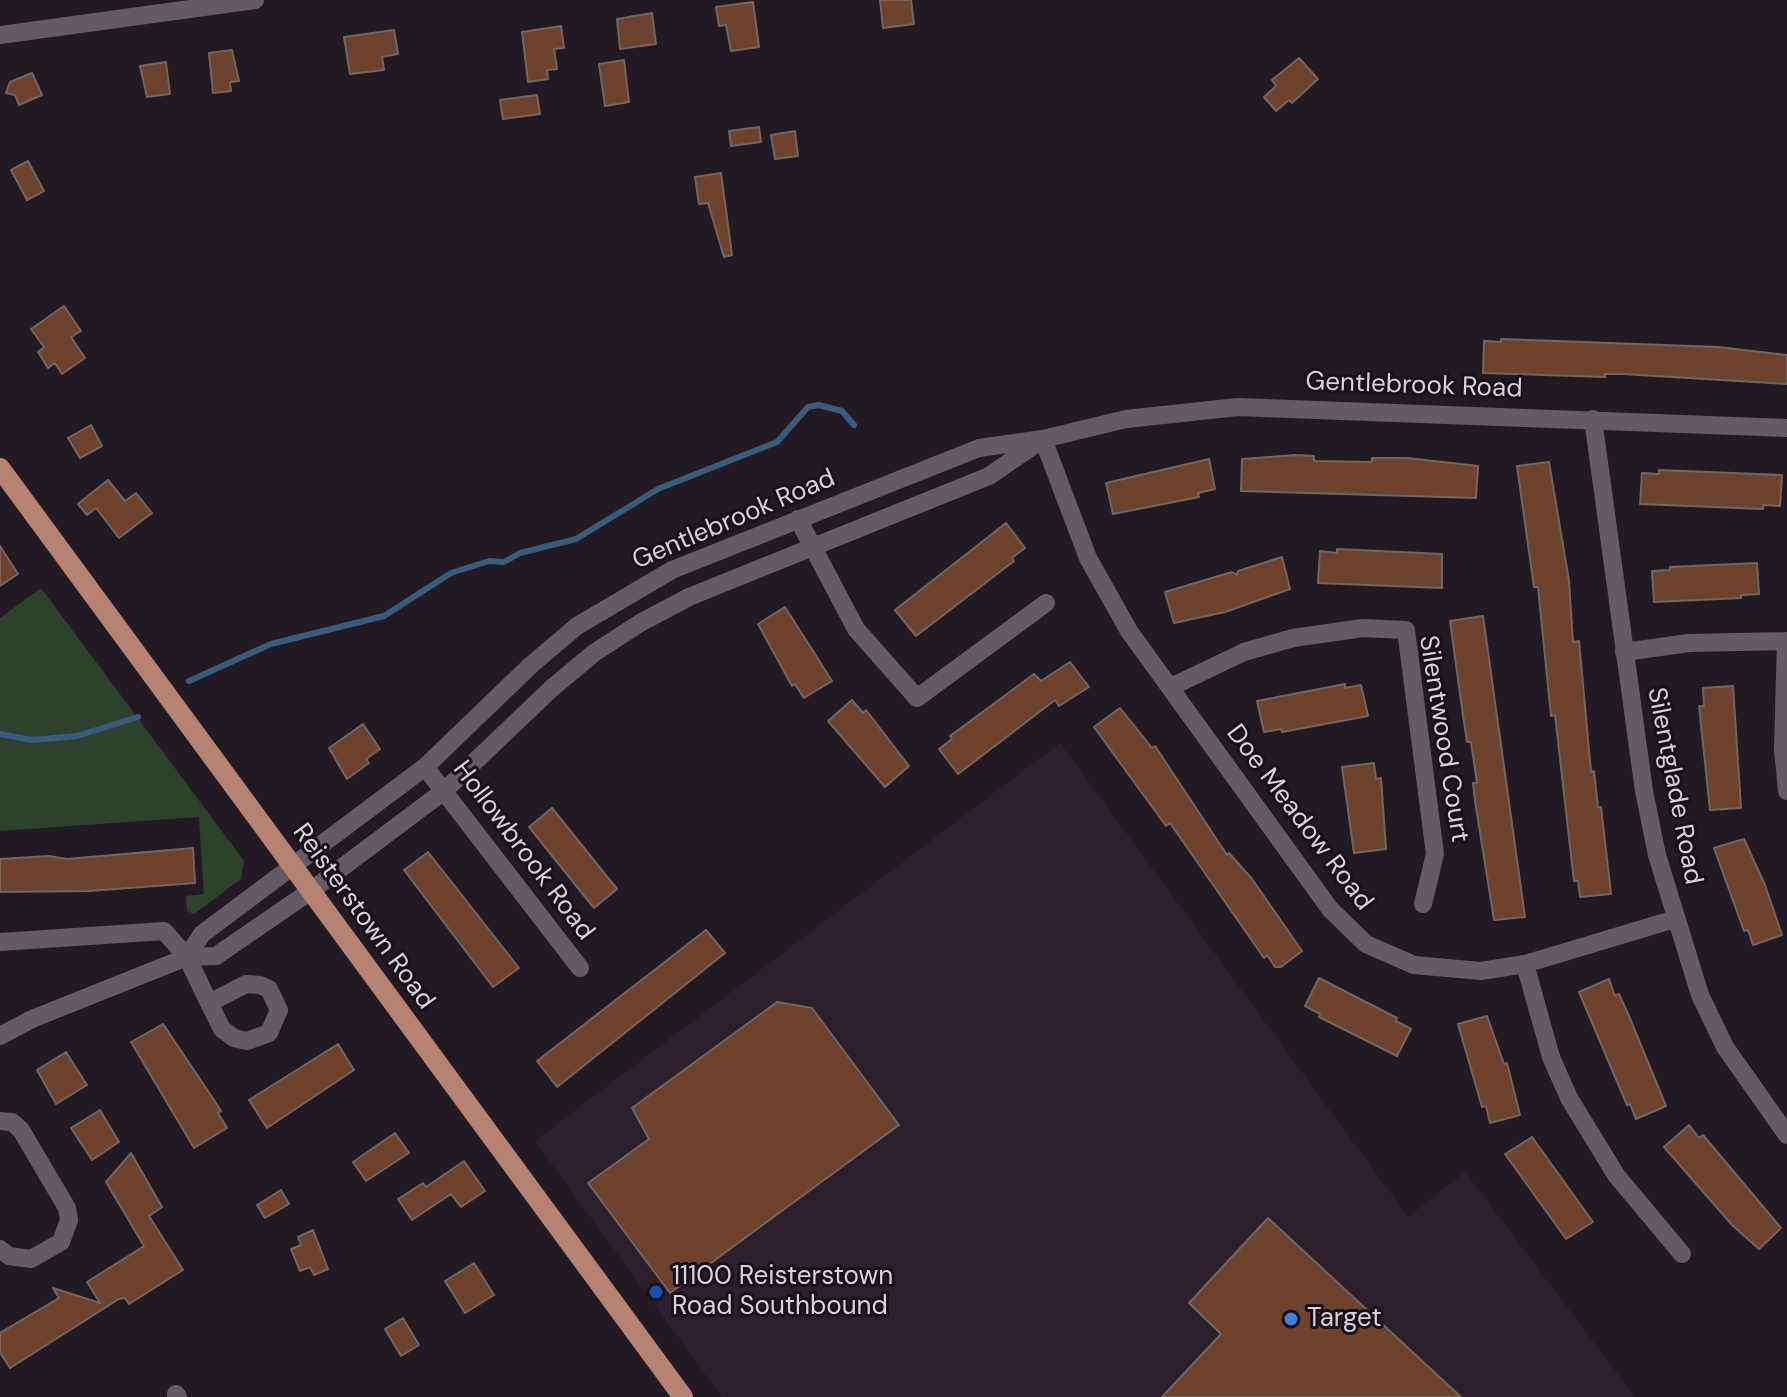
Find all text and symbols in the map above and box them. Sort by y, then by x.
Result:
street label: Gentlebrook Road [1305,367,1523,405]
street label: Gentlebrook Road [628,463,840,577]
street label: Silentwood Court [1411,633,1475,845]
street label: Silentglade Road [1640,685,1708,887]
street label: Doe Meadow Road [1219,719,1379,917]
street label: Hollowbrook Road [445,755,601,947]
street label: Reisterstown Road [285,818,441,1016]
place label: 11100 Reisterstown Road Southbound [672,1261,893,1322]
marker: 11100 Reisterstown Road Southbound [647,1283,665,1301]
place label: Target [1307,1303,1382,1335]
marker: Target [1282,1310,1300,1328]

